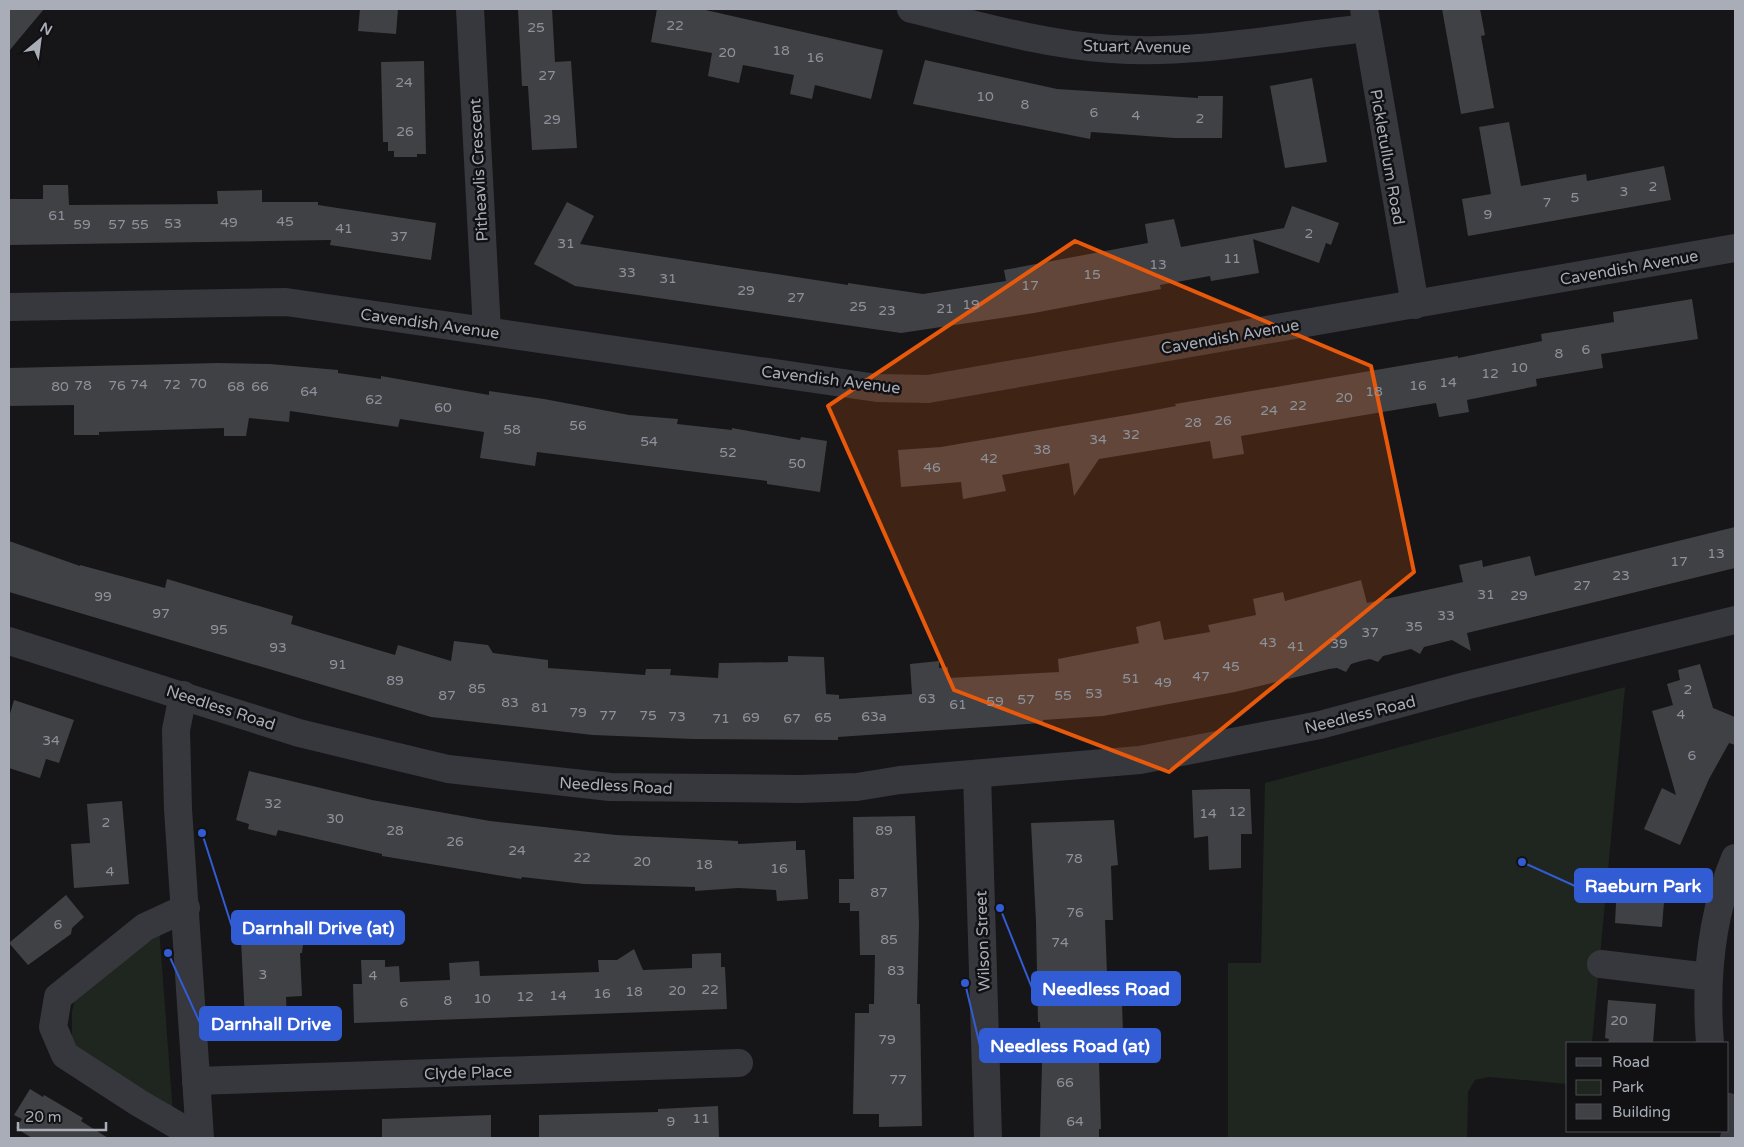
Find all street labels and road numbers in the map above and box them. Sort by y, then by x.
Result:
street label: Stuart Avenue [1083,36,1191,58]
street label: Pickletullum Road [1365,88,1409,227]
street label: Pitheavlis Crescent [465,98,493,242]
street label: Cavendish Avenue [1558,246,1700,290]
street label: Cavendish Avenue [359,304,501,344]
street label: Cavendish Avenue [1159,315,1301,359]
street label: Cavendish Avenue [760,362,902,398]
street label: Needless Road [164,681,278,735]
street label: Needless Road [1303,692,1418,738]
street label: Needless Road [559,773,673,799]
street label: Wilson Street [971,890,995,992]
street label: Clyde Place [424,1061,512,1085]

